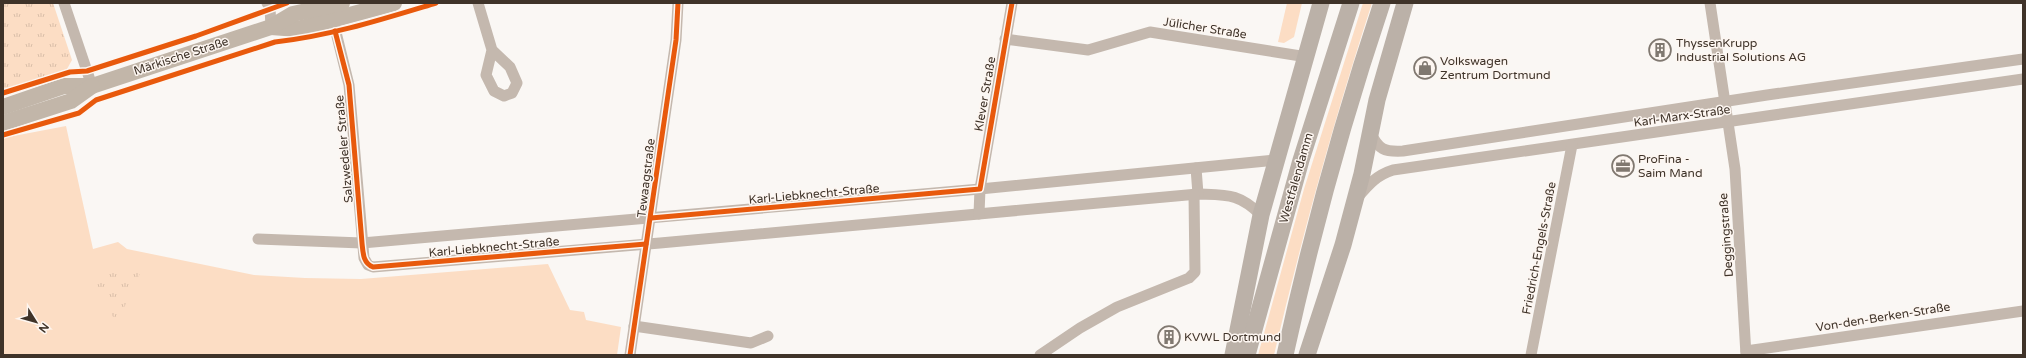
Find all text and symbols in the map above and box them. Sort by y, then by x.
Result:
street label: Jülicher Straße [1162,14,1248,42]
street label: Märkische Straße [132,34,230,78]
place label: ThyssenKrupp Industrial Solutions AG [1676,36,1806,64]
building icon: ThyssenKrupp Industrial Solutions AG [1647,37,1673,63]
place label: Volkswagen Zentrum Dortmund [1440,54,1551,82]
street label: Klever Straße [972,55,999,132]
shop icon: Volkswagen Zentrum Dortmund [1412,55,1438,81]
street label: Salzwedeler Straße [332,94,356,204]
street label: Karl-Marx-Straße [1633,102,1731,130]
street label: Westfalendamm [1276,131,1316,225]
street label: Tewaagstraße [634,137,658,218]
place label: ProFina - Saim Mand [1638,152,1702,180]
office icon: ProFina - Saim Mand [1610,153,1636,179]
street label: Friedrich-Engels-Straße [1519,180,1559,316]
street label: Karl-Liebknecht-Straße [748,181,880,207]
street label: Deggingstraße [1716,192,1736,278]
street label: Karl-Liebknecht-Straße [428,234,560,260]
street label: Von-den-Berken-Straße [1815,299,1951,335]
north arrow [16,302,56,342]
text: N [36,320,51,335]
building icon: KVWL Dortmund [1156,324,1182,350]
place label: KVWL Dortmund [1184,330,1281,344]

